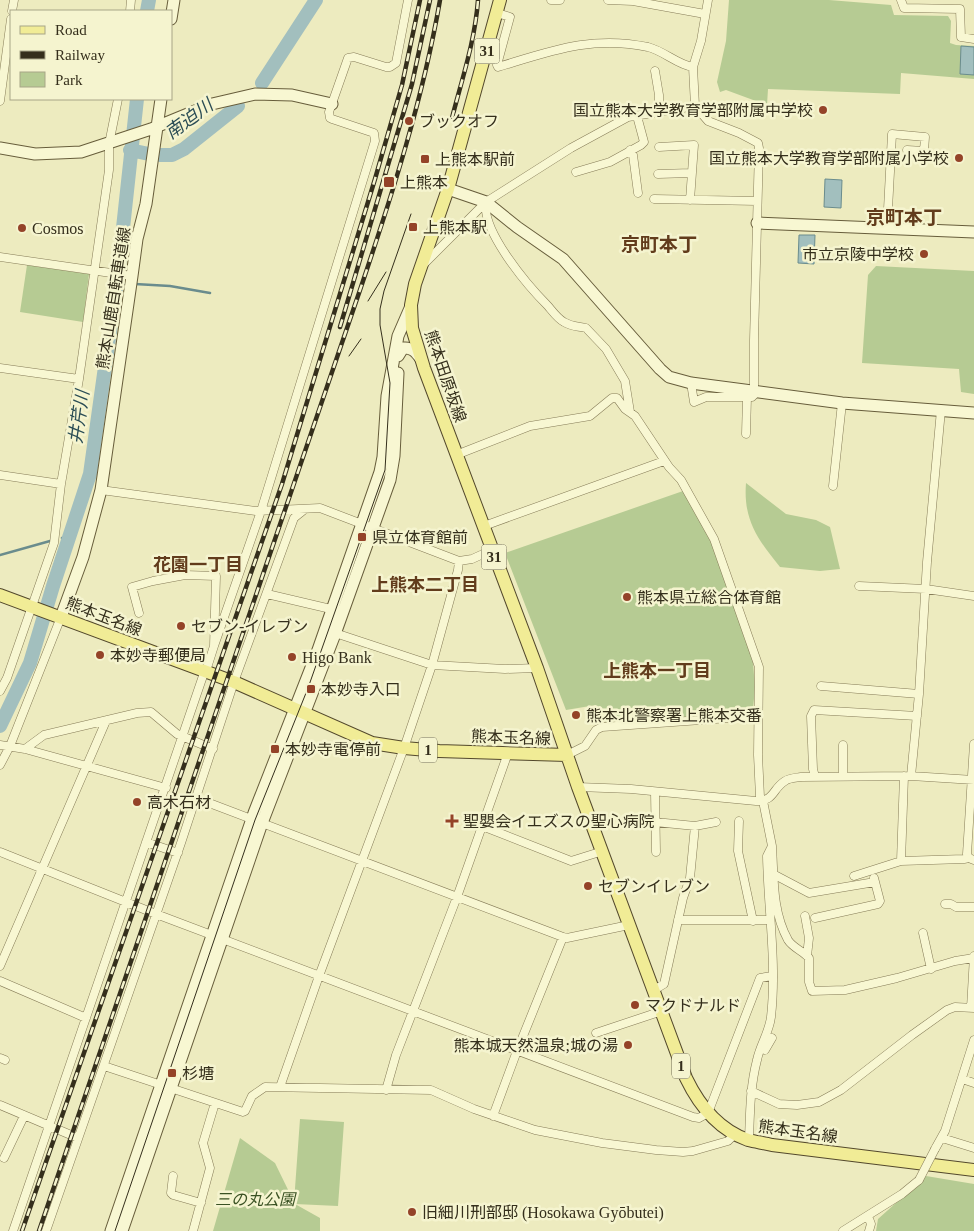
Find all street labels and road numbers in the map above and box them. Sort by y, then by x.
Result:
road number: 31 [474,38,500,64]
street label: 熊本山鹿自転車道線 [94,226,133,371]
street label: 熊本田原坂線 [422,328,469,424]
road number: 31 [482,544,506,570]
street label: 熊本玉名線 [63,594,144,639]
street label: 熊本玉名線 [471,728,551,747]
road number: 1 [419,738,437,762]
road number: 1 [672,1054,690,1078]
street label: 熊本玉名線 [757,1118,839,1145]

